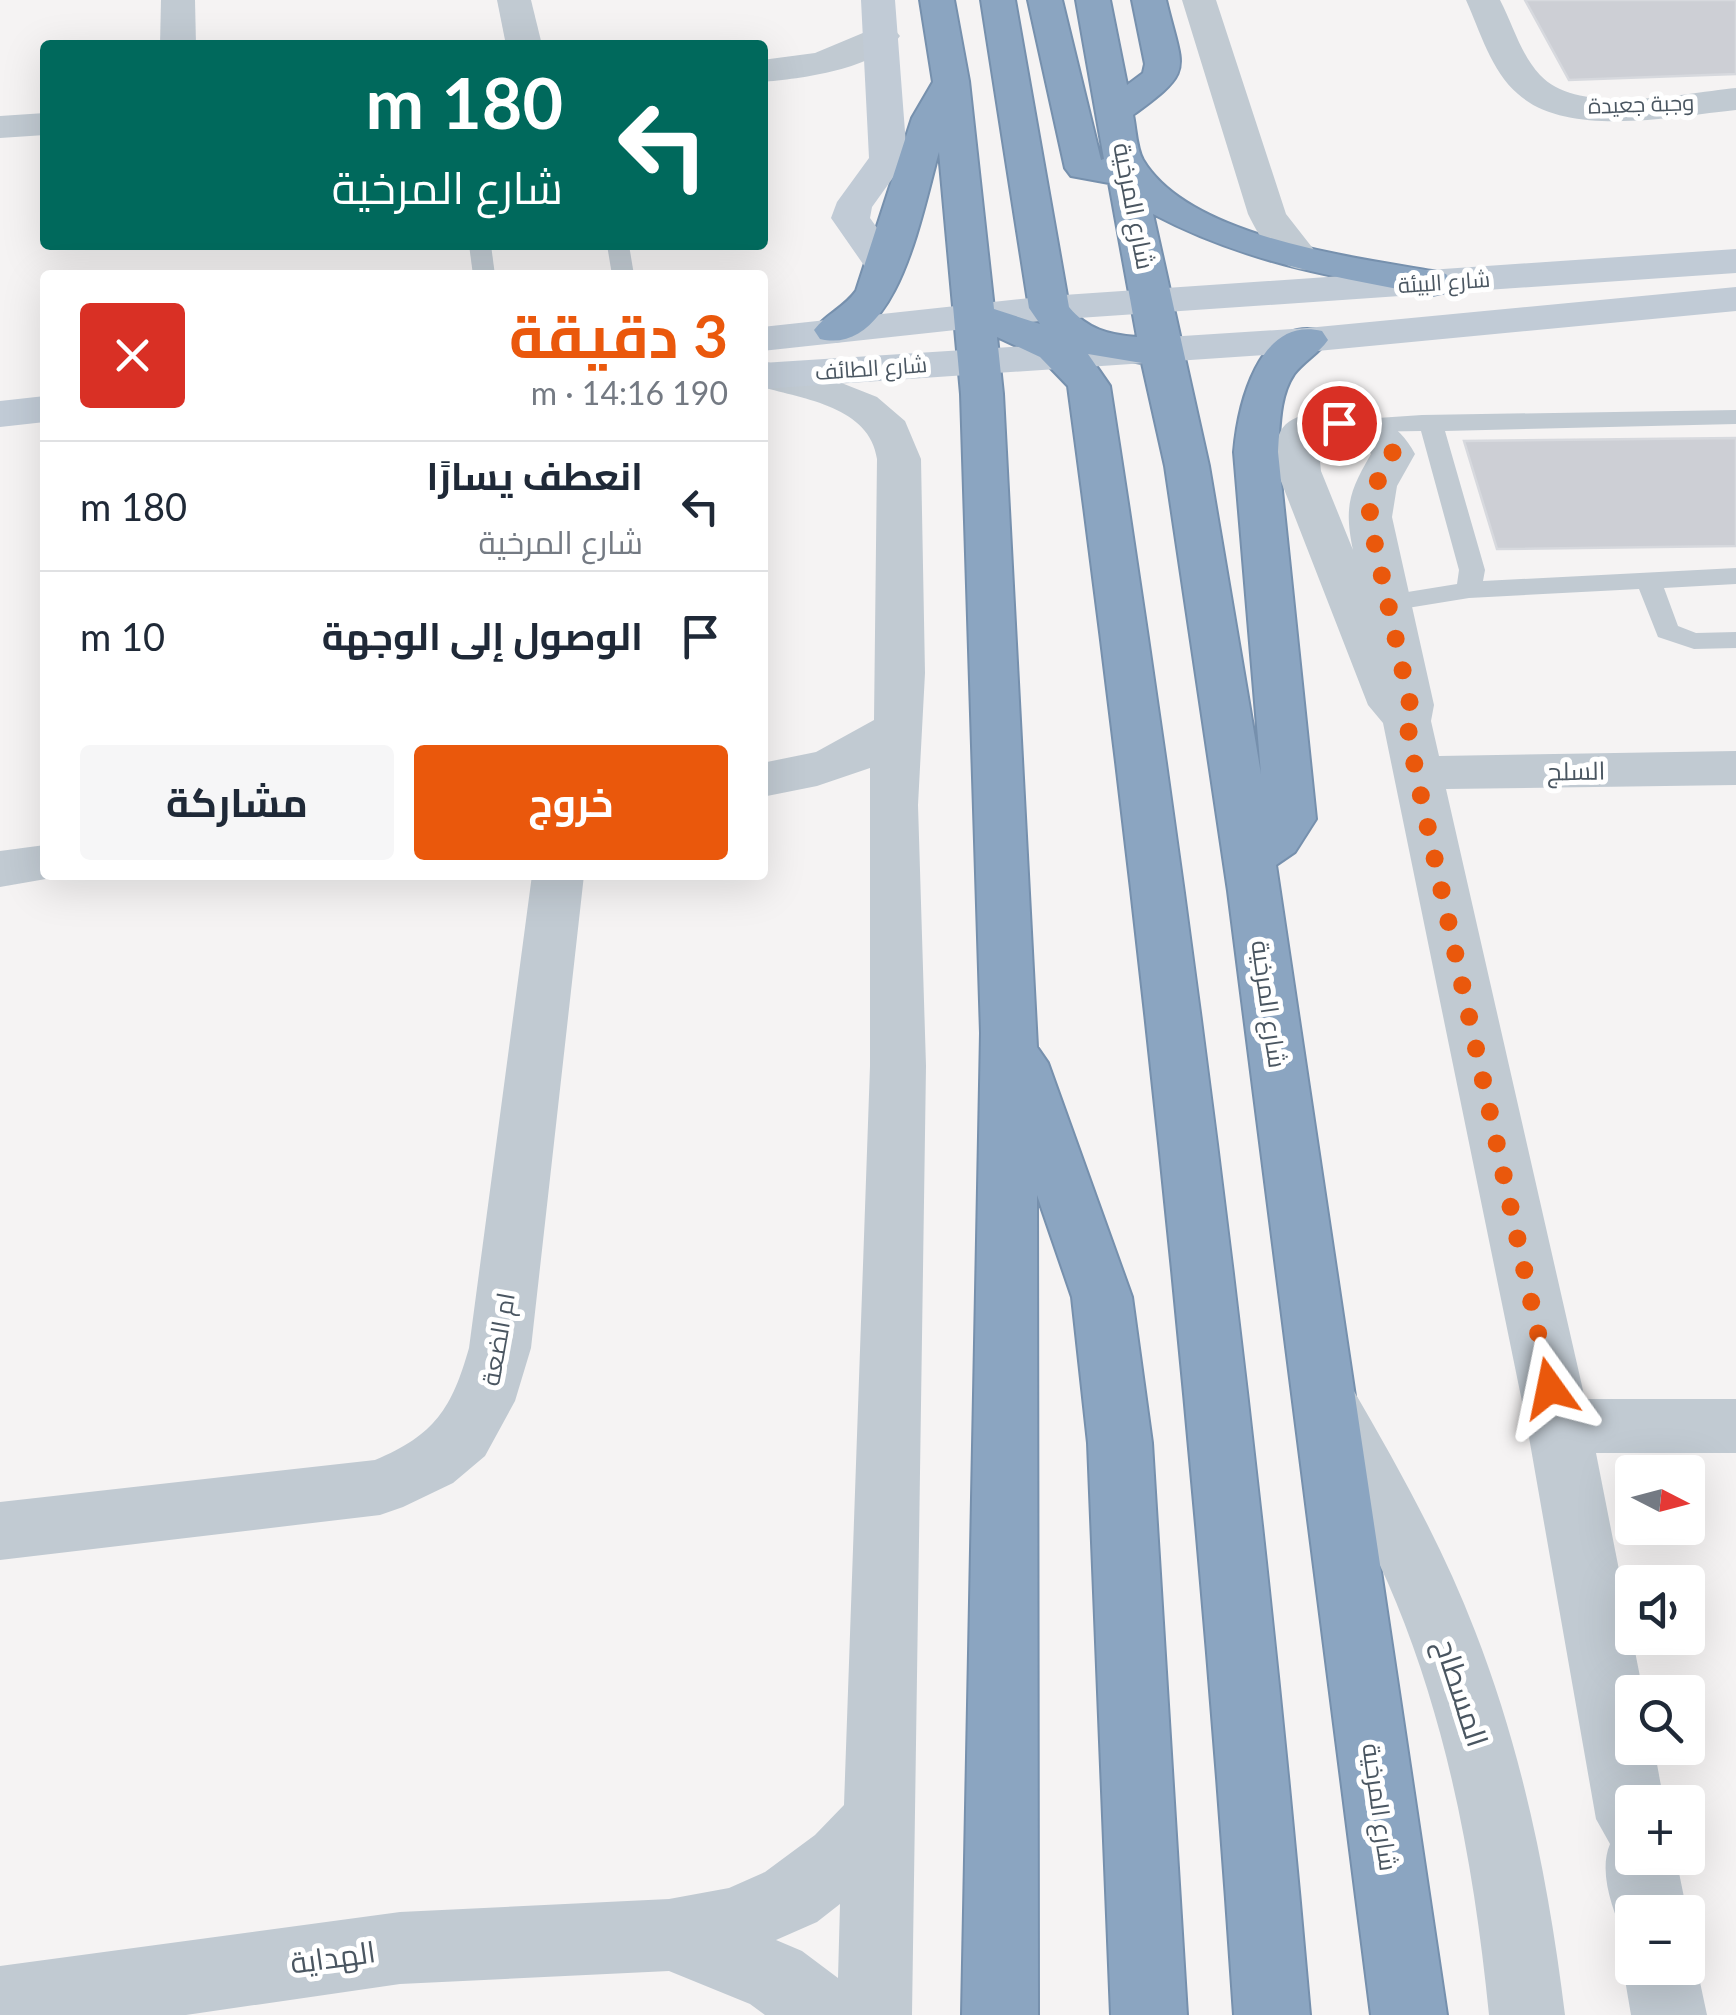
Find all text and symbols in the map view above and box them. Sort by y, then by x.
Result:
text: 180 m [366,60,563,144]
icon: left [598,80,728,210]
street label: وجبة جعيدة [1587,88,1695,119]
street label: شارع المرخية [1105,140,1162,272]
text: شارع المرخية [332,160,563,214]
street label: شارع البيئة [1397,265,1491,300]
text: 3 دقيقة [509,299,728,371]
button: close [80,303,185,408]
street label: شارع الطائف [814,350,928,387]
text: 190 m · 14:16 [531,373,728,412]
pin [1297,381,1382,466]
icon: arrive [1312,396,1367,451]
text: انعطف يسارًا [427,452,643,498]
icon: left [673,479,728,534]
text: 180 m [80,483,187,529]
text: شارع المرخية [479,522,643,561]
icon: arrive [673,609,728,664]
text: الوصول إلى الوجهة [322,612,643,658]
text: 10 m [80,613,165,659]
button: مشاركة [80,745,394,860]
button: خروج [414,745,728,860]
street label: السلج [1546,754,1606,789]
street label: شارع المرخية [1243,938,1294,1070]
street label: ام الضعة [474,1290,524,1388]
position arrow [1498,1336,1602,1440]
north arrow [1615,1455,1705,1545]
map controls [1615,1455,1705,1985]
button: sound [1615,1565,1705,1655]
street label: المسطاح [1425,1634,1497,1752]
button: search [1615,1675,1705,1765]
street label: شارع المرخية [1354,1741,1405,1873]
button: + [1615,1785,1705,1875]
button: − [1615,1895,1705,1985]
street label: الهداية [288,1932,378,1982]

